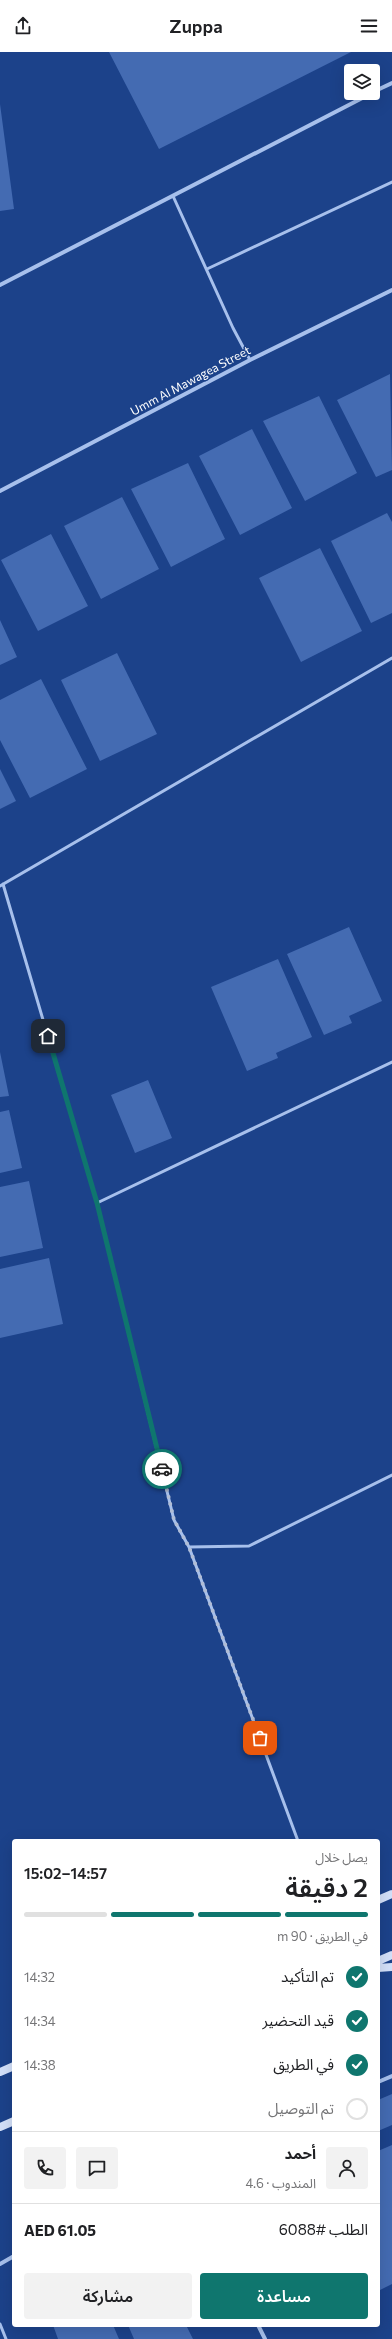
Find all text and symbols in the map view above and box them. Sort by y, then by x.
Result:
icon: share [12,15,34,37]
text: Zuppa [169,15,223,37]
icon: menu [358,15,380,37]
map controls [344,64,380,100]
button: layers [344,64,380,100]
street label: Umm Al Mawagea Street [128,342,253,418]
pin [31,1019,65,1053]
icon: home [37,1025,59,1047]
courier [142,1449,182,1489]
icon: car [151,1458,173,1480]
pin [243,1721,277,1755]
icon: bag [249,1727,271,1749]
text: يصل خلال [315,1849,368,1865]
text: 14:57–15:02 [24,1864,107,1882]
text: 2 دقيقة [285,1871,368,1902]
text: في الطريق · 90 m [277,1928,368,1944]
icon: check [346,1966,368,1988]
text: تم التأكيد [281,1967,334,1985]
text: 14:32 [24,1969,55,1985]
icon: check [346,2010,368,2032]
text: قيد التحضير [262,2011,334,2029]
text: 14:34 [24,2013,56,2029]
icon: check [346,2054,368,2076]
text: في الطريق [273,2055,334,2073]
text: 14:38 [24,2057,56,2073]
text: تم التوصيل [268,2099,334,2117]
text: أحمد [285,2144,316,2162]
button: phone [24,2147,66,2189]
button: chat [76,2147,118,2189]
button: person [326,2147,368,2189]
text: المندوب · 4.6 [245,2175,316,2191]
text: الطلب #6088 [279,2220,368,2238]
text: AED 61.05 [24,2221,96,2239]
button: مشاركة [24,2273,192,2319]
button: مساعدة [200,2273,368,2319]

